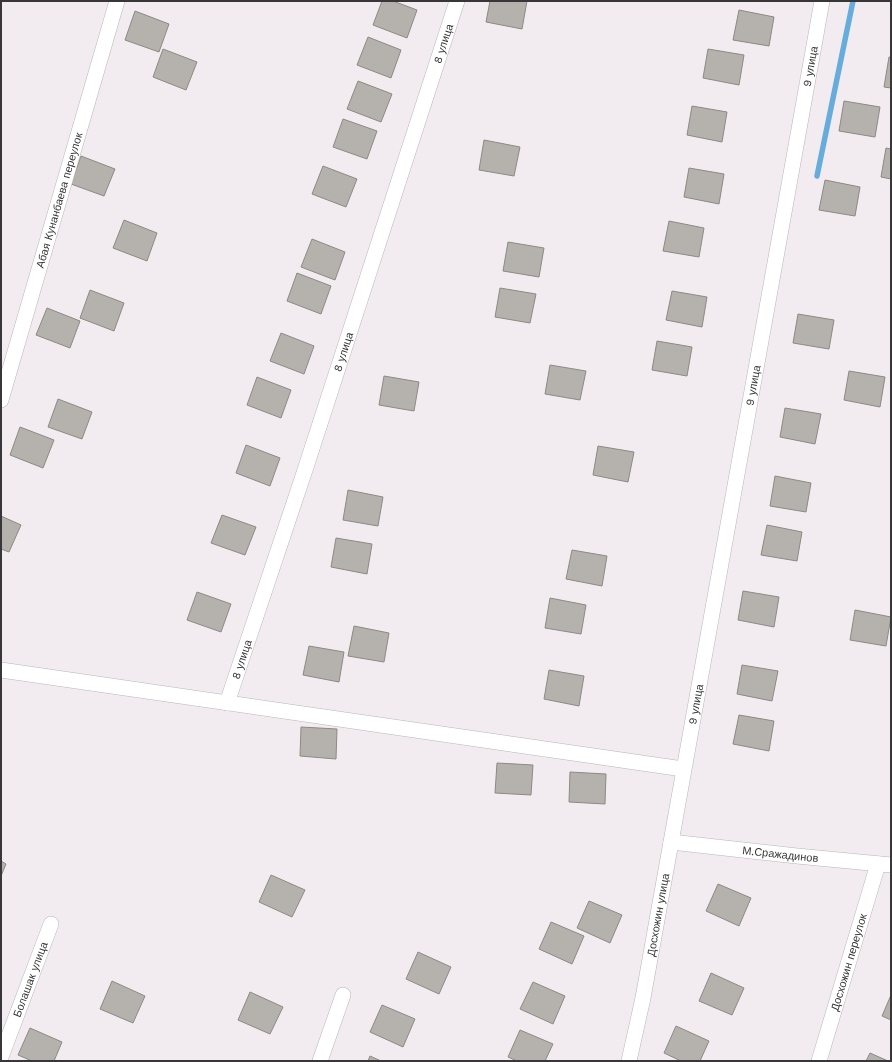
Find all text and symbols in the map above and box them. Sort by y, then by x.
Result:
street label: 8 улица [431,21,456,65]
street label: 9 улица [801,44,821,88]
street label: Абая Кунанбаева переулок [34,131,85,270]
street label: 8 улица [331,330,357,373]
street label: 9 улица [743,363,764,407]
street label: 8 улица [229,637,255,681]
street label: 9 улица [686,682,706,726]
street label: М.Сражадинов [742,844,819,865]
street label: Досхожин улица [645,871,672,958]
street label: Досхожин переулок [828,912,870,1013]
street label: Болашак улица [11,939,51,1019]

